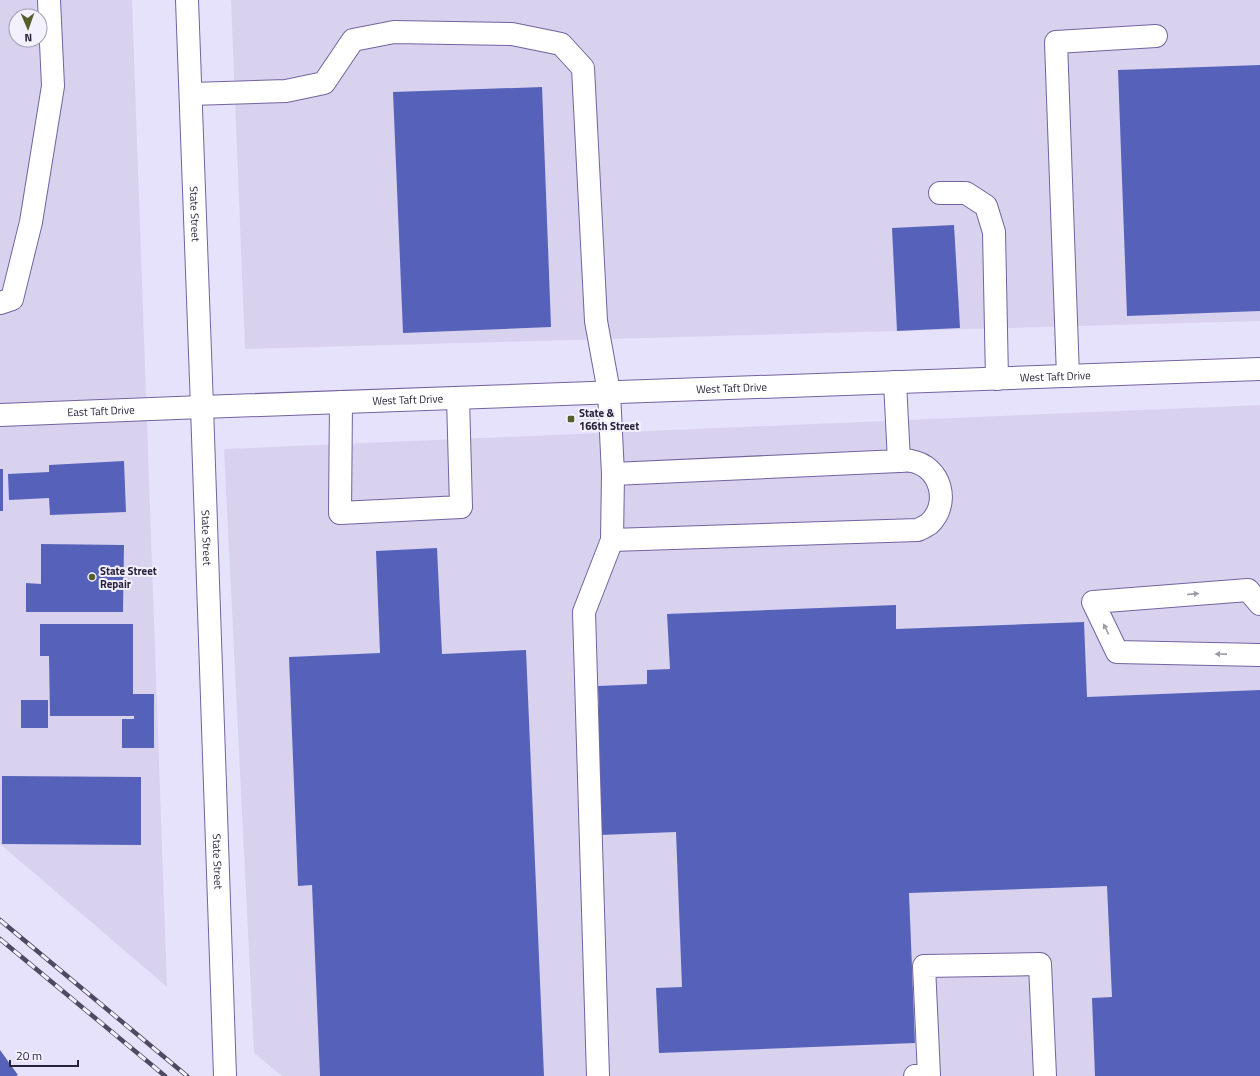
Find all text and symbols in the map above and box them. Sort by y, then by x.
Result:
north arrow [8,8,48,48]
text: N [24,30,32,46]
street label: State Street [186,186,204,242]
street label: West Taft Drive [1020,367,1091,386]
street label: West Taft Drive [696,379,768,397]
street label: West Taft Drive [372,390,444,409]
street label: East Taft Drive [67,402,135,420]
place label: State & 166th Street [579,405,639,434]
marker: State & 166th Street [566,414,576,424]
street label: State Street [198,510,215,566]
place label: State Street Repair [100,563,157,592]
marker: State Street Repair [87,572,97,582]
one-way arrow [1187,591,1200,597]
one-way arrow [1103,623,1109,634]
one-way arrow [1214,651,1227,657]
street label: State Street [209,833,227,890]
scale bar [10,1042,78,1068]
text: 20 m [16,1046,42,1065]

